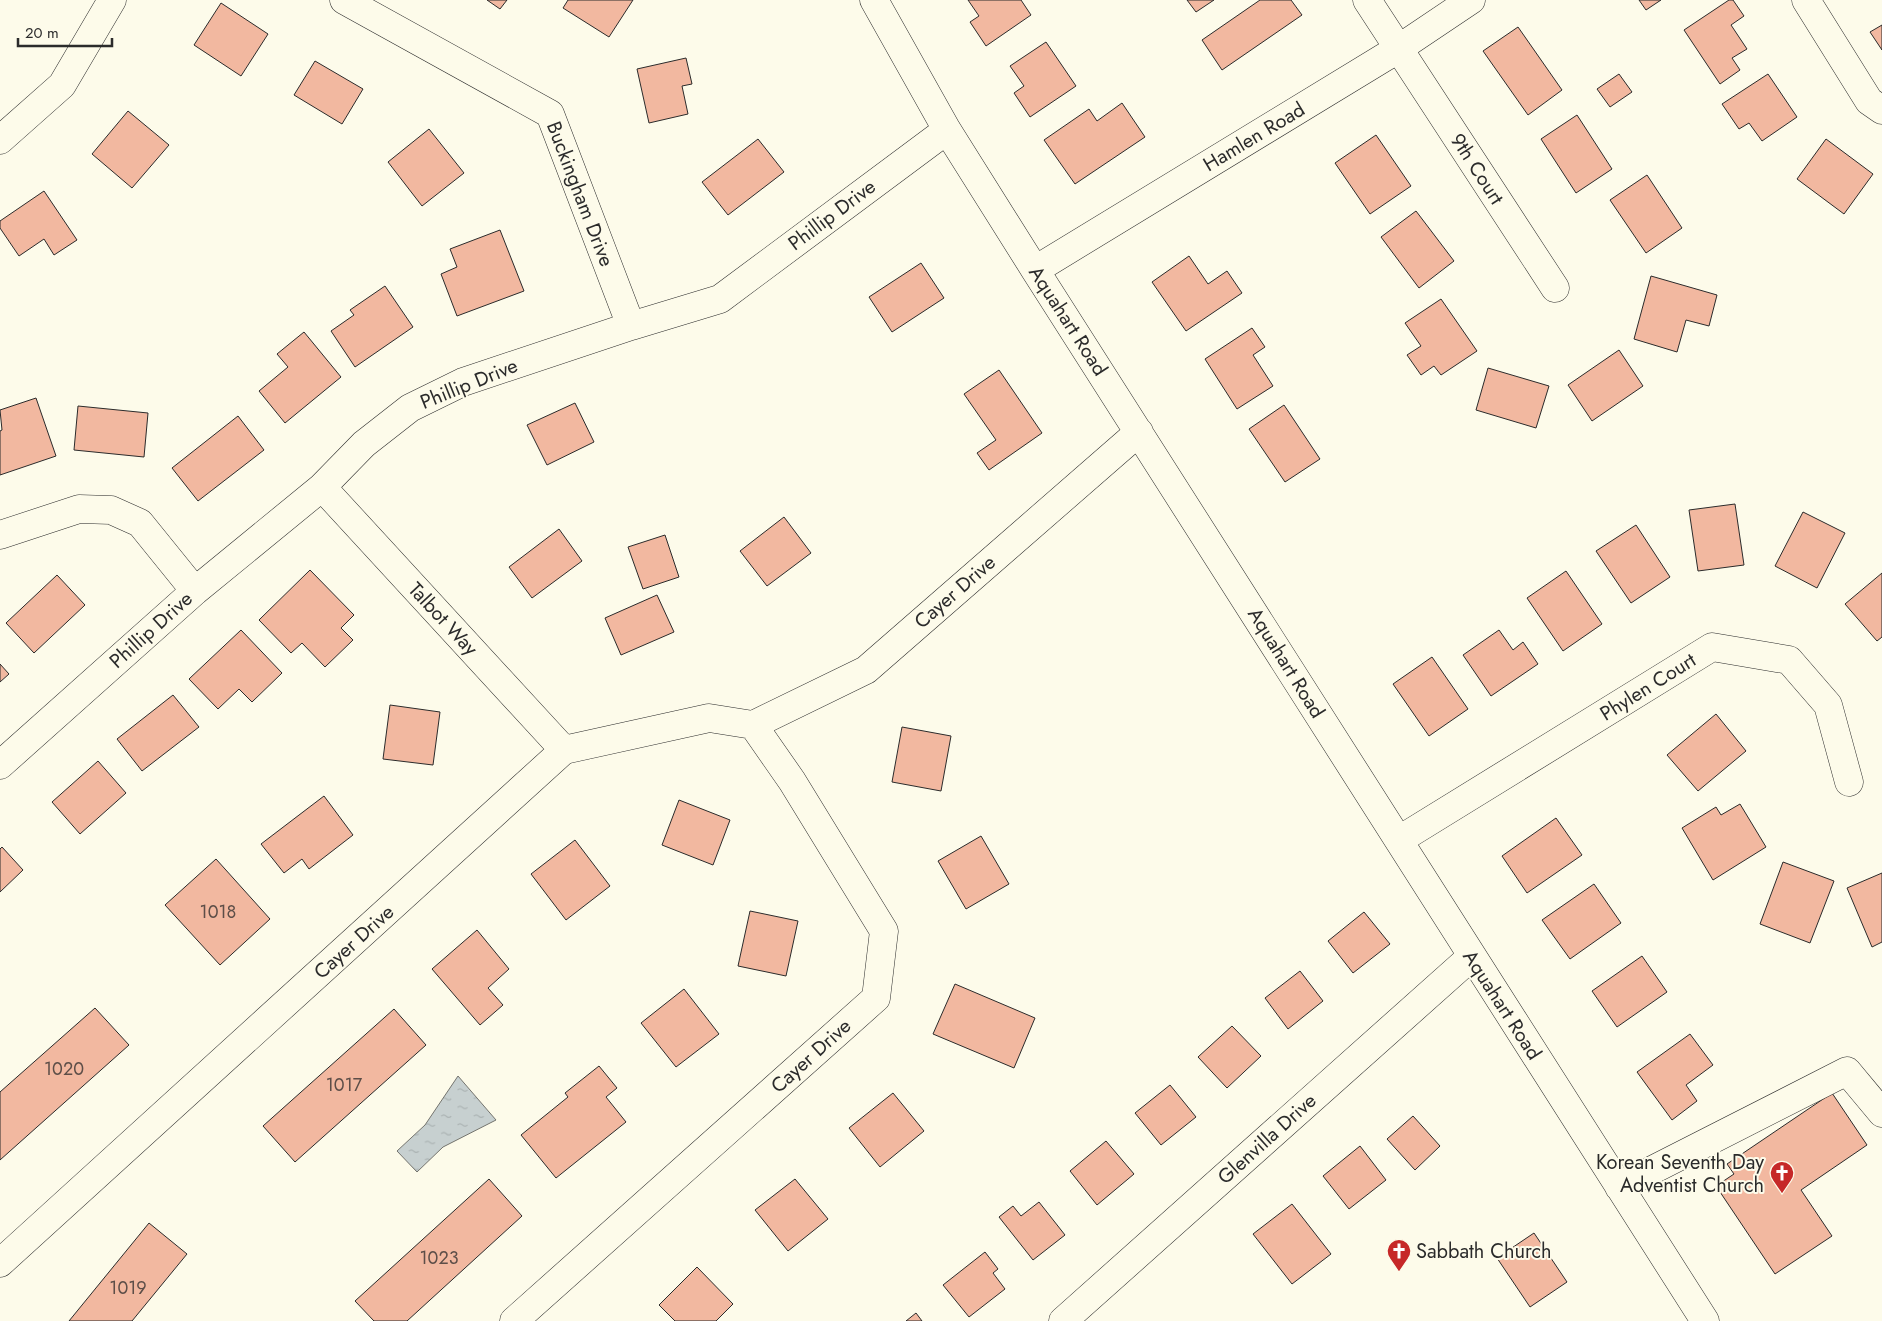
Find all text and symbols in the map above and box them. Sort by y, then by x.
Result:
scale bar [18,15,111,47]
text: 20 m [25,22,59,44]
street label: Hamlen Road [1198,95,1310,179]
street label: Buckingham Drive [539,117,621,271]
street label: 9th Court [1443,128,1511,210]
street label: Phillip Drive [782,172,882,258]
street label: Aquahart Road [1022,260,1114,382]
street label: Phillip Drive [416,351,522,417]
street label: Cayer Drive [908,548,1002,636]
street label: Talbot Way [401,576,485,662]
street label: Phillip Drive [103,585,199,675]
street label: Aquahart Road [1240,602,1332,724]
street label: Phylen Court [1594,646,1702,728]
street label: Cayer Drive [307,898,401,986]
house number: 1018 [200,899,236,925]
street label: Aquahart Road [1456,944,1548,1066]
street label: Cayer Drive [764,1012,858,1100]
house number: 1020 [44,1056,84,1082]
house number: 1017 [326,1072,363,1098]
street label: Glenvilla Drive [1211,1087,1323,1191]
place label: Korean Seventh Day Adventist Church [1596,1148,1764,1200]
church icon: Korean Seventh Day Adventist Church [1769,1160,1795,1194]
place label: Sabbath Church [1416,1237,1552,1266]
church icon: Sabbath Church [1386,1238,1412,1272]
house number: 1023 [420,1245,459,1271]
house number: 1019 [109,1275,147,1301]

